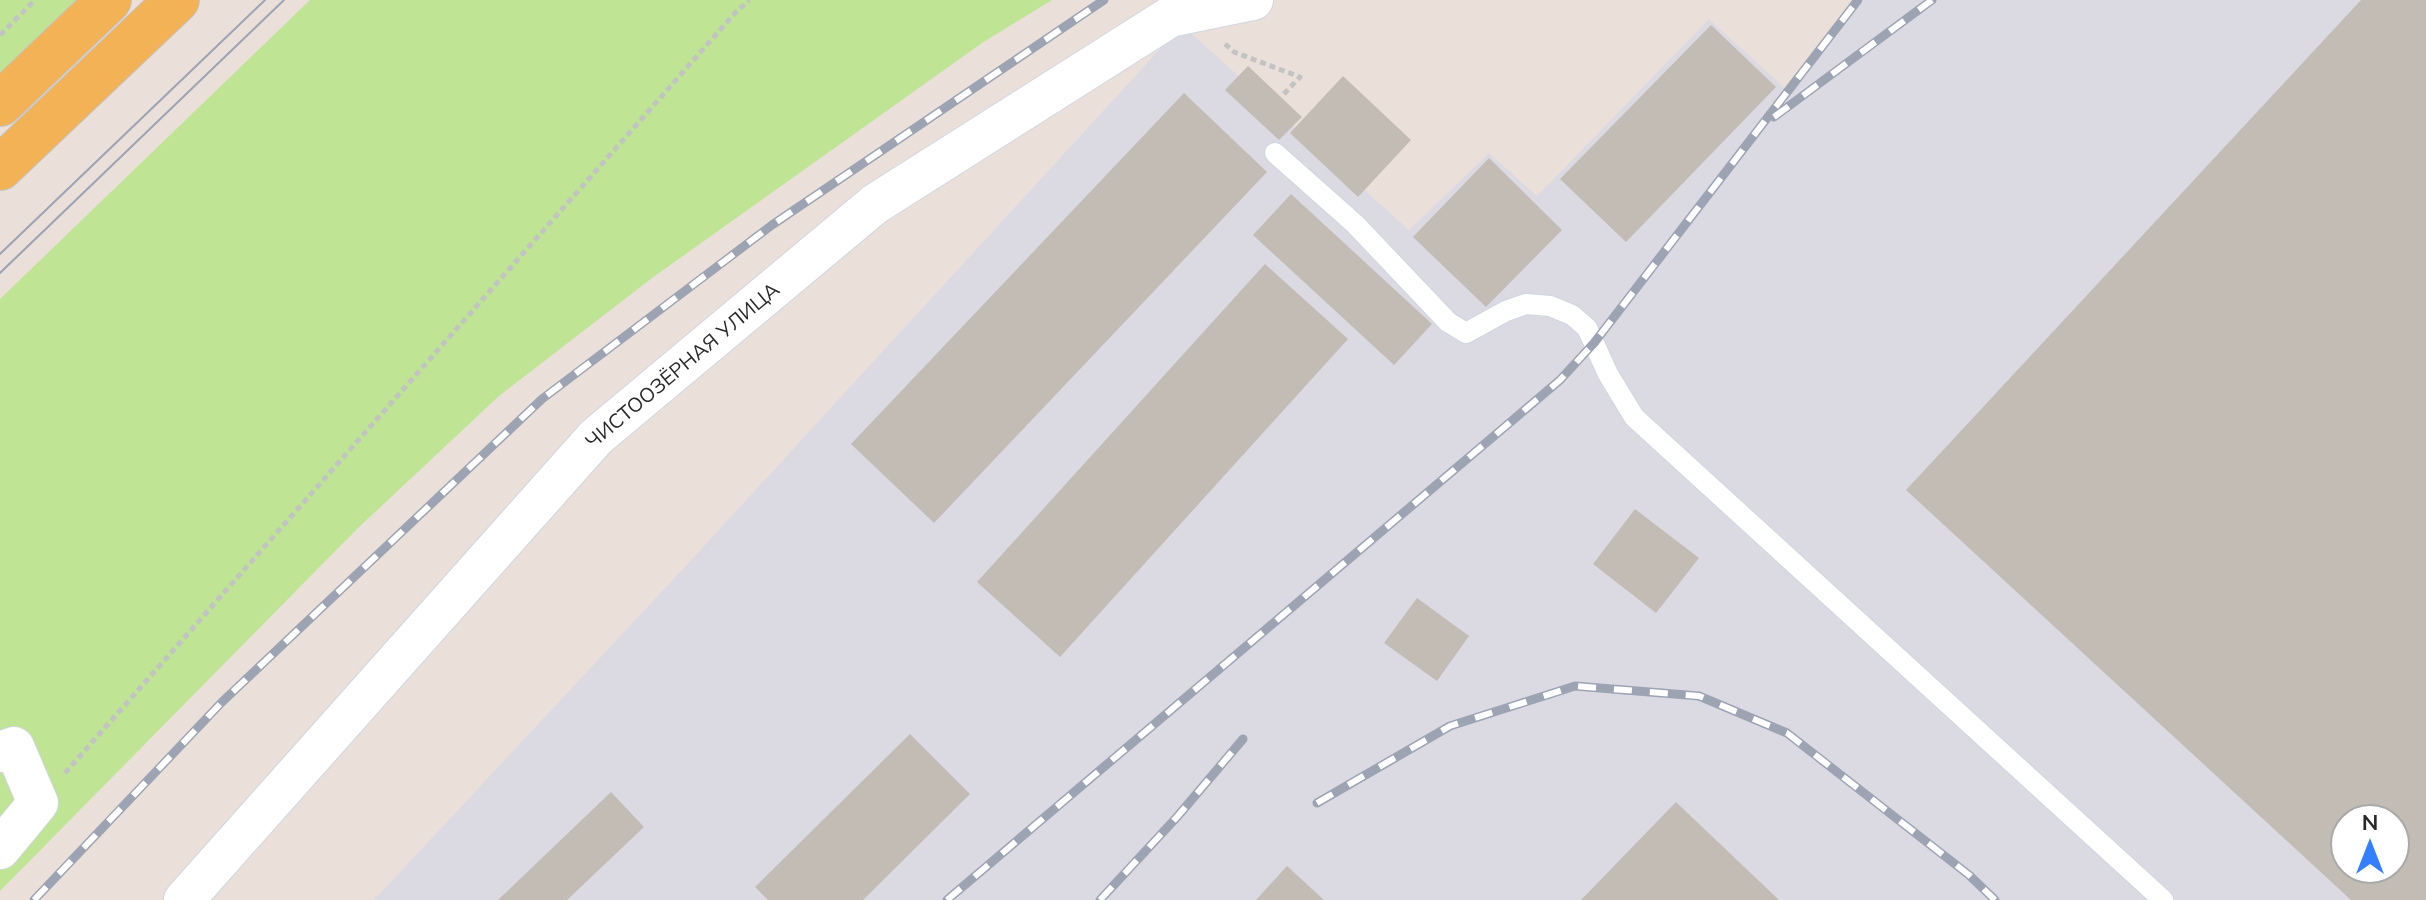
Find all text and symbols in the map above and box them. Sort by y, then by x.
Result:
street label: ЧИСТООЗЁРНАЯ УЛИЦА [581,278,785,454]
north arrow [2330,804,2410,884]
text: N [2362,808,2378,836]

